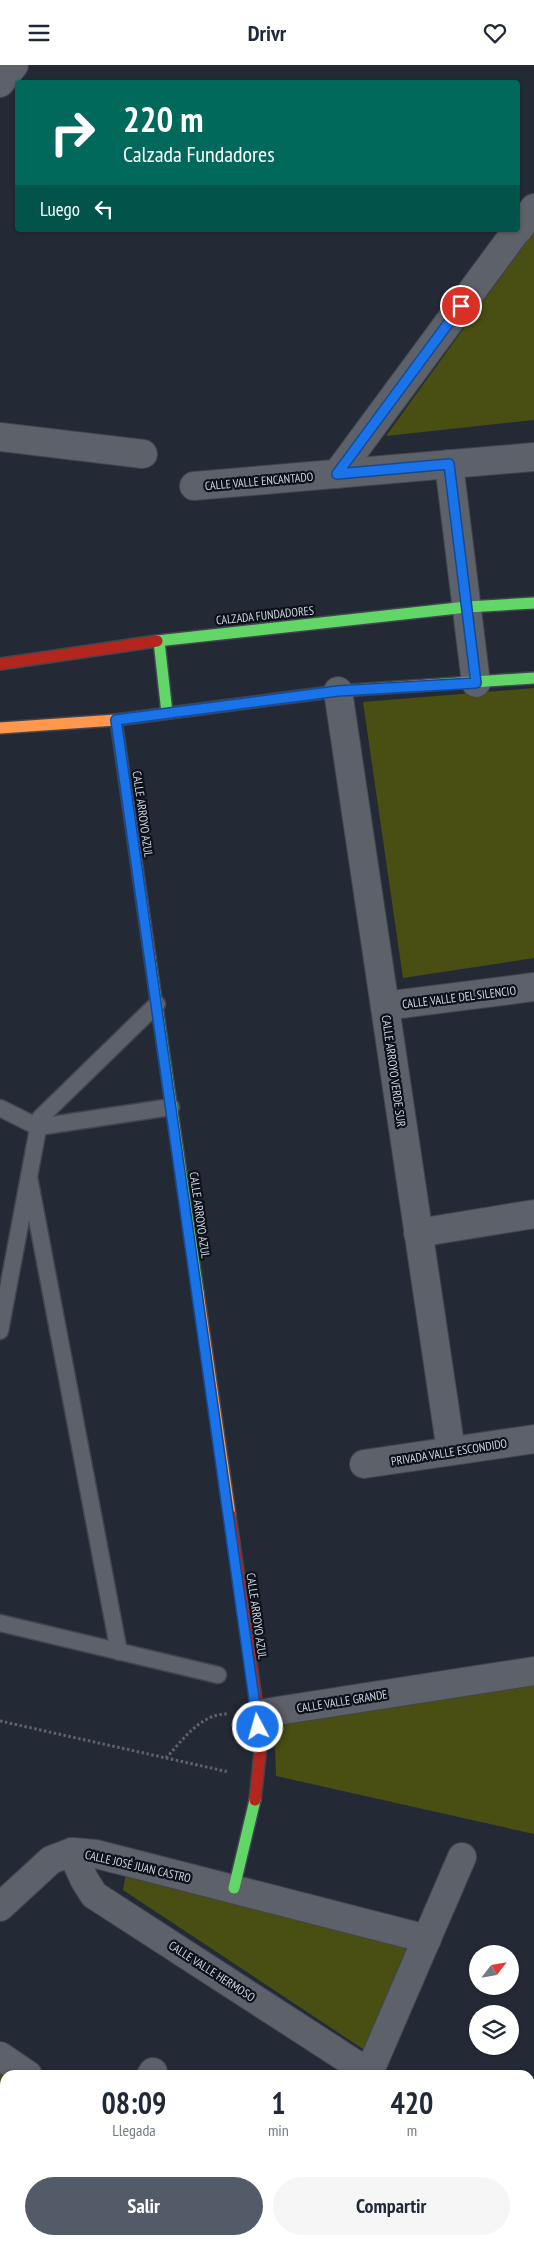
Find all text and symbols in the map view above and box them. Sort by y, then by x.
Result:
icon: menu [25,19,53,47]
text: Drivr [248,19,286,47]
icon: heart [481,19,509,47]
text: 220 m [123,96,204,142]
icon: right [40,100,105,165]
text: Calzada Fundadores [123,140,275,168]
icon: left [90,195,118,223]
text: Luego [40,197,80,221]
pin [440,285,482,327]
icon: arrive [447,292,475,320]
street label: CALLE VALLE ENCANTADO [204,469,314,493]
street label: CALZADA FUNDADORES [215,602,315,628]
street label: CALLE ARROYO AZUL [130,770,156,858]
street label: CALLE VALLE DEL SILENCIO [401,983,517,1011]
street label: CALLE ARROYO VERDE SUR [379,1014,409,1128]
street label: CALLE ARROYO AZUL [187,1171,213,1259]
street label: PRIVADA VALLE ESCONDIDO [390,1435,508,1469]
street label: CALLE ARROYO AZUL [244,1572,270,1660]
street label: CALLE VALLE GRANDE [296,1686,388,1716]
position arrow [231,1700,283,1752]
street label: CALLE JOSÉ JUAN CASTRO [84,1847,193,1886]
street label: CALLE VALLE HERMOSO [166,1937,258,2005]
north arrow [469,1945,519,1995]
map controls [469,1945,519,2055]
button: layers [469,2005,519,2055]
text: 08:09 [102,2083,166,2122]
text: 1 [271,2083,286,2122]
text: 420 [390,2083,433,2122]
text: Llegada [112,2120,156,2140]
text: min [268,2120,289,2140]
text: m [407,2120,417,2140]
button: Salir [25,2177,263,2235]
button: Compartir [273,2177,510,2235]

